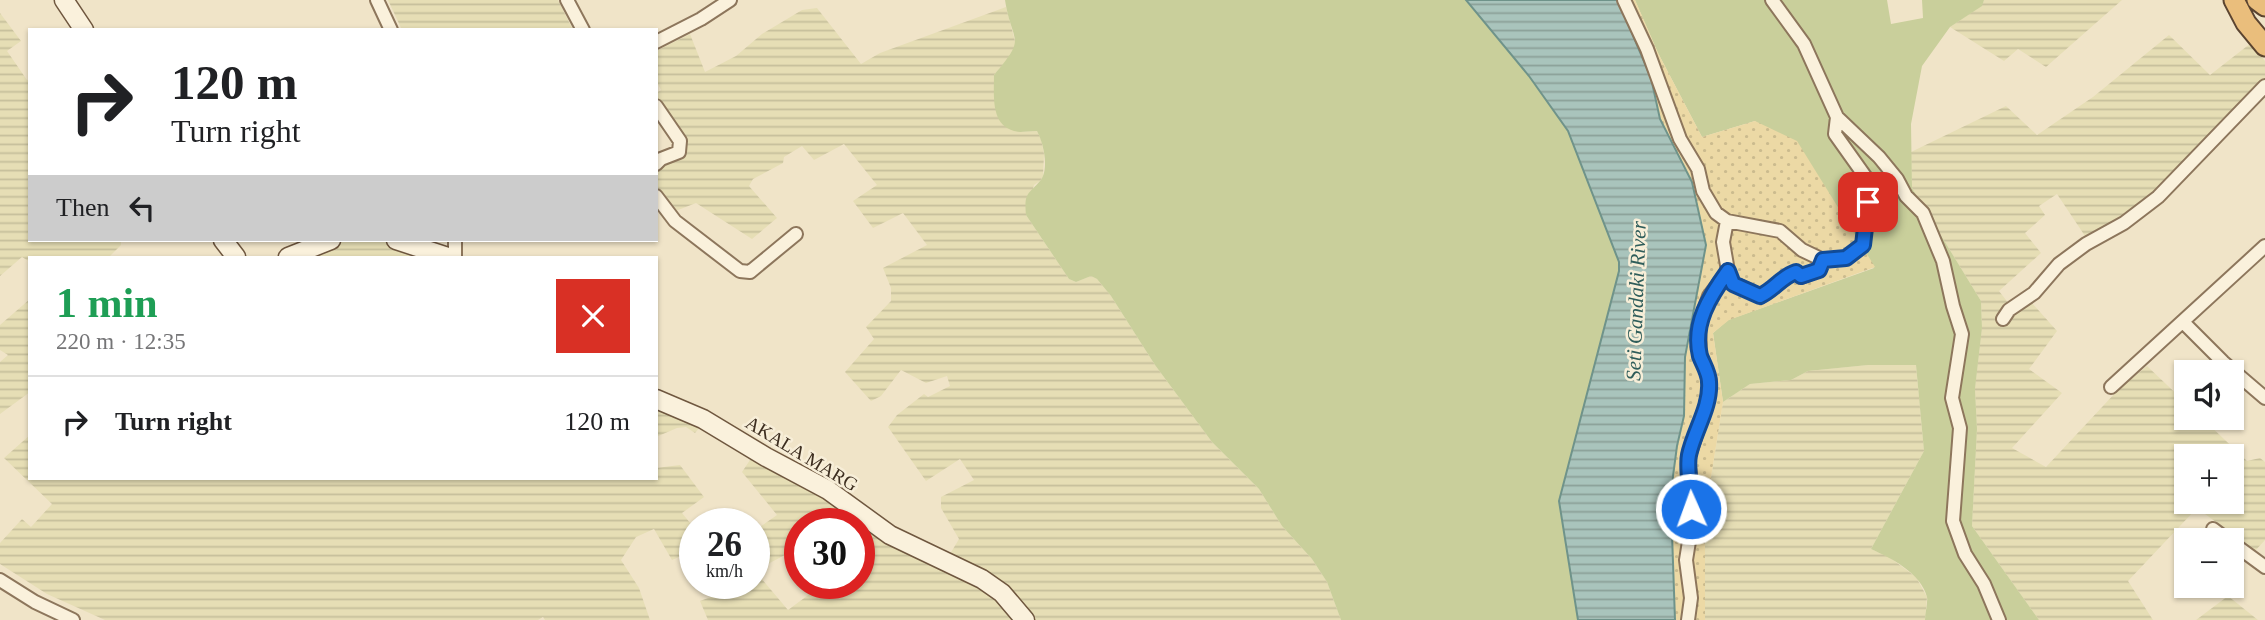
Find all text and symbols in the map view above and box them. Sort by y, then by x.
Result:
text: 120 m [171,55,298,110]
icon: right [56,56,147,147]
text: Turn right [171,113,301,149]
pin [1838,172,1898,232]
icon: arrive [1849,183,1887,221]
icon: left [123,189,161,227]
text: Then [56,193,109,222]
water label: Seti Gandaki River [1621,220,1651,381]
button: close [556,279,630,353]
text: 1 min [56,280,158,326]
text: 220 m · 12:35 [56,329,186,354]
map controls [2174,360,2244,598]
button: sound [2174,360,2244,430]
icon: right [56,403,94,441]
text: Turn right [115,407,232,436]
text: 120 m [564,407,630,436]
street label: AKALA MARG [742,412,862,495]
button: + [2174,444,2244,514]
position arrow [1654,472,1728,546]
speed limit sign: 30 [784,508,875,599]
text: 26 [707,525,742,564]
button: − [2174,528,2244,598]
text: km/h [706,561,743,581]

